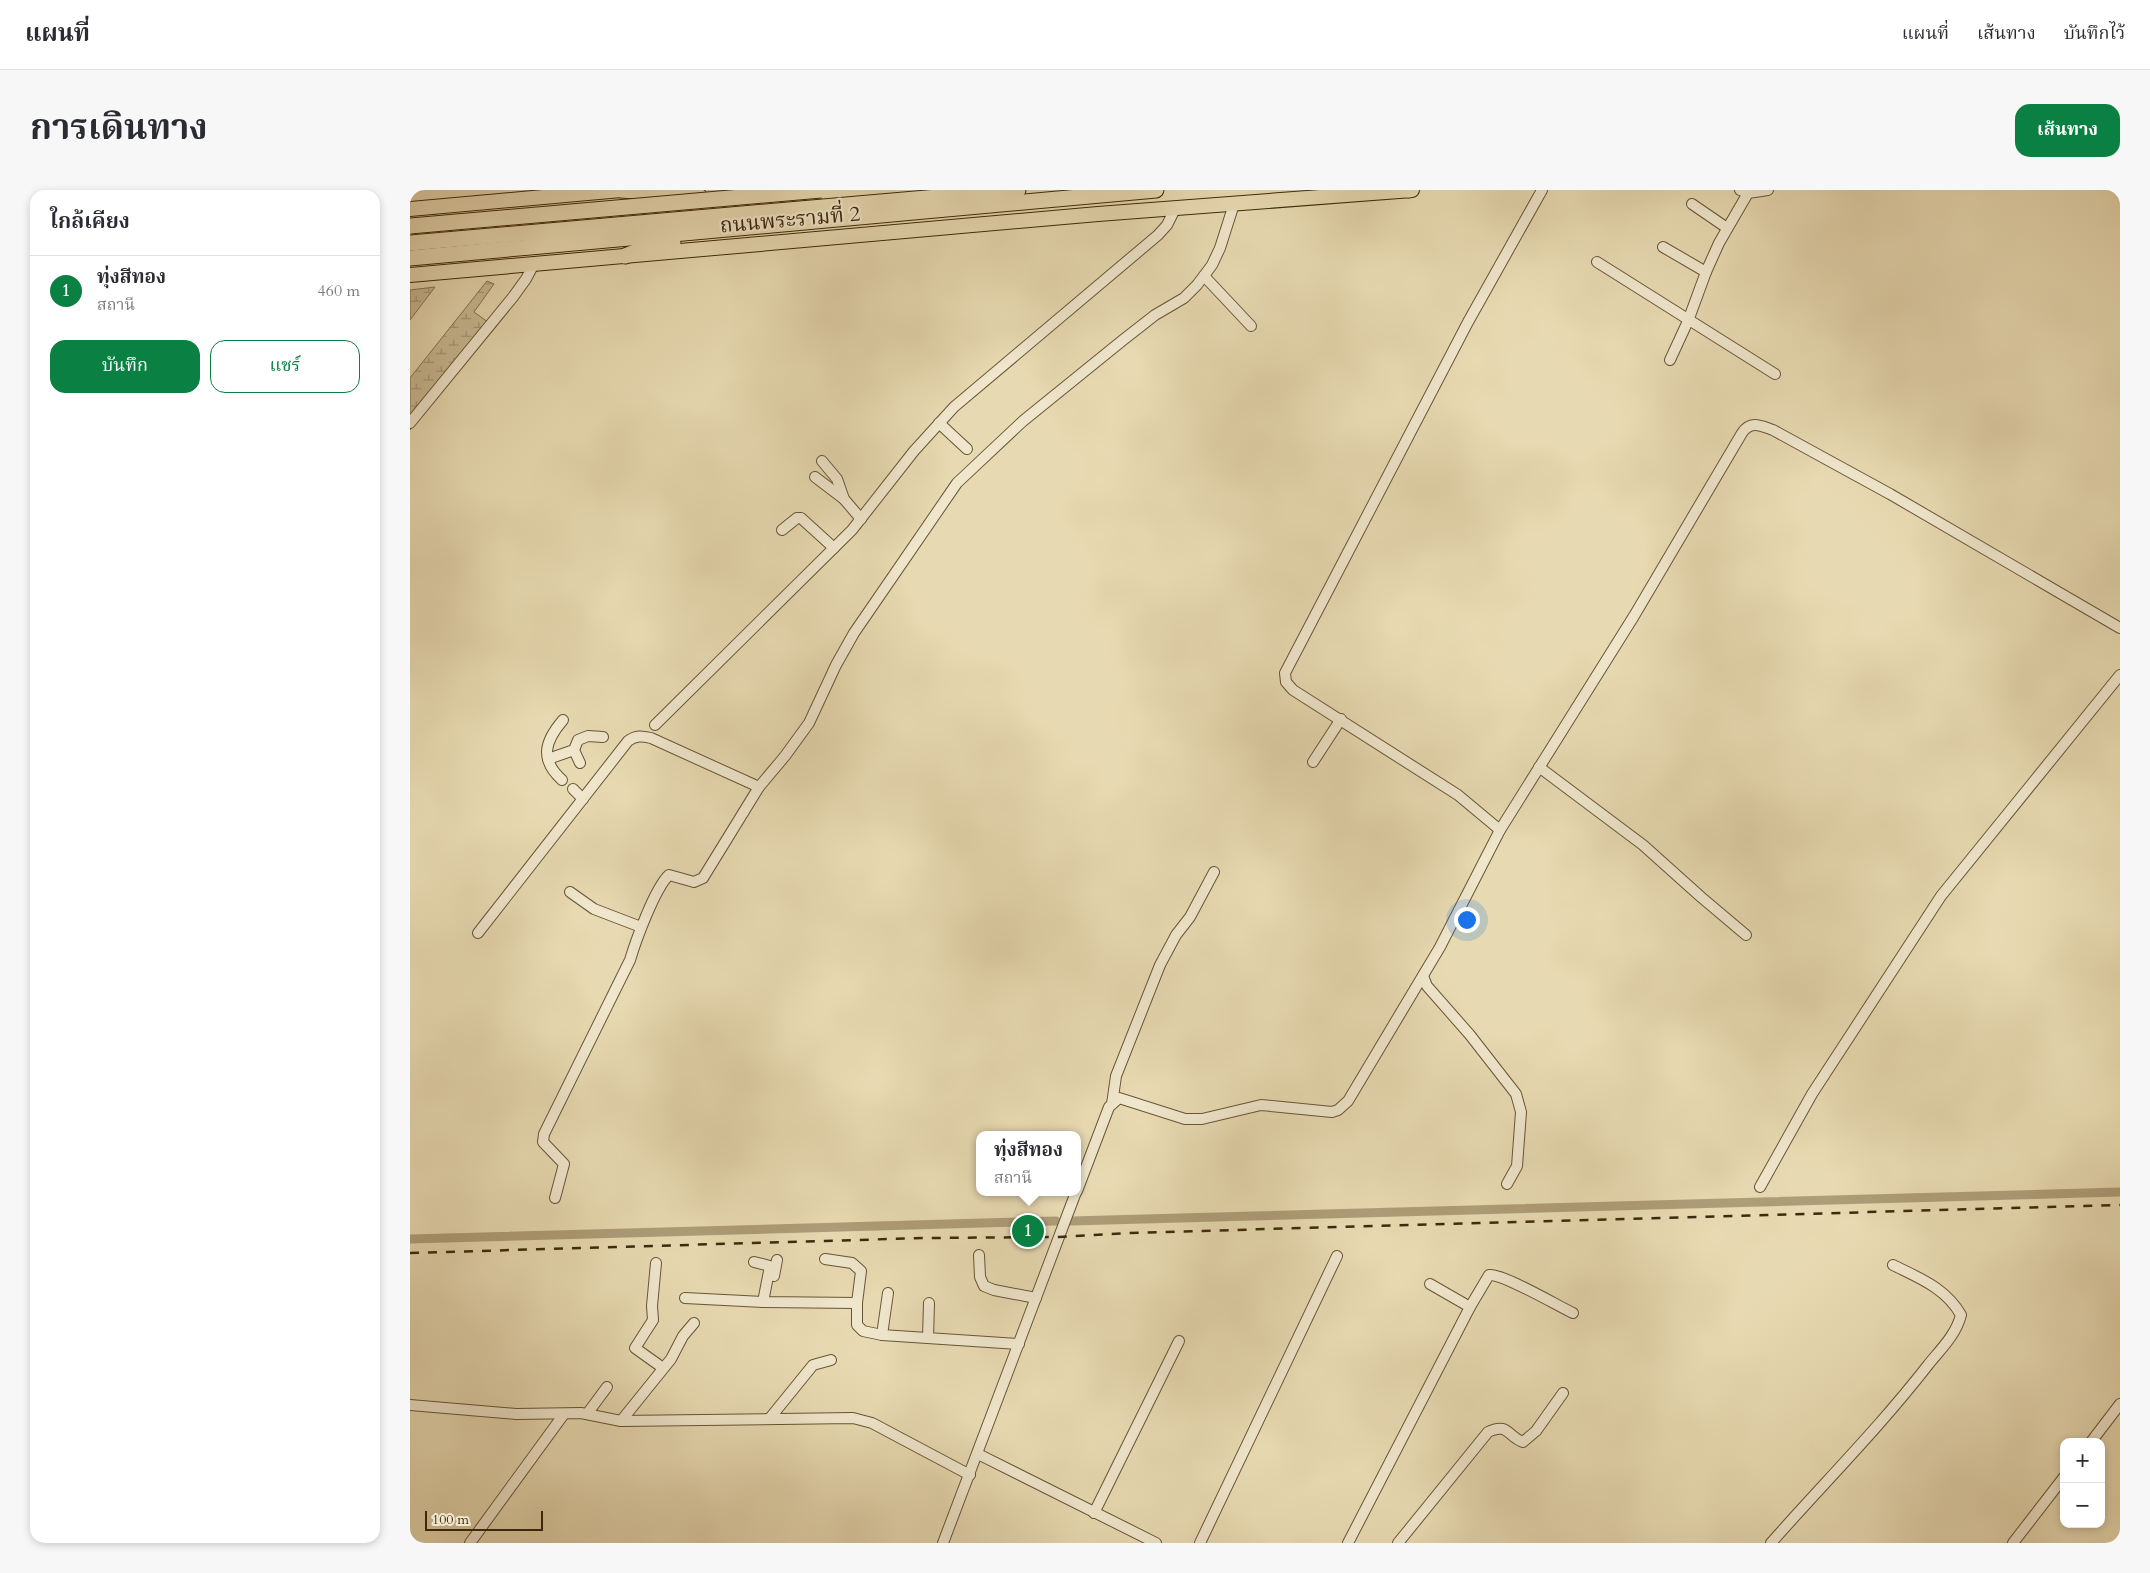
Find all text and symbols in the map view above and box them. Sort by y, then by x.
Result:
text: แผนที่ [25,17,90,50]
text: แผนที่ [1902,21,1949,46]
text: เส้นทาง [1977,21,2036,46]
text: บันทึกไว้ [2064,21,2125,46]
text: การเดินทาง [30,104,208,152]
button: เส้นทาง [2015,104,2120,157]
street label: ถนนพระรามที่ 2 [718,197,862,241]
text: ใกล้เคียง [50,207,130,236]
text: ทุ่งสีทอง [97,264,166,290]
text: 1 [62,280,70,302]
text: 460 m [318,280,360,302]
text: สถานี [97,294,135,316]
button: บันทึก [50,340,200,393]
button: แชร์ [210,340,360,393]
your location [1454,907,1480,933]
popup [976,1131,1081,1196]
text: ทุ่งสีทอง [994,1137,1063,1163]
text: สถานี [994,1167,1032,1189]
pin: 1 [1012,1212,1044,1250]
map controls [2060,1438,2105,1528]
button: + [2060,1438,2105,1483]
button: − [2060,1483,2105,1528]
scale bar [425,1508,542,1531]
text: 100 m [432,1510,469,1529]

